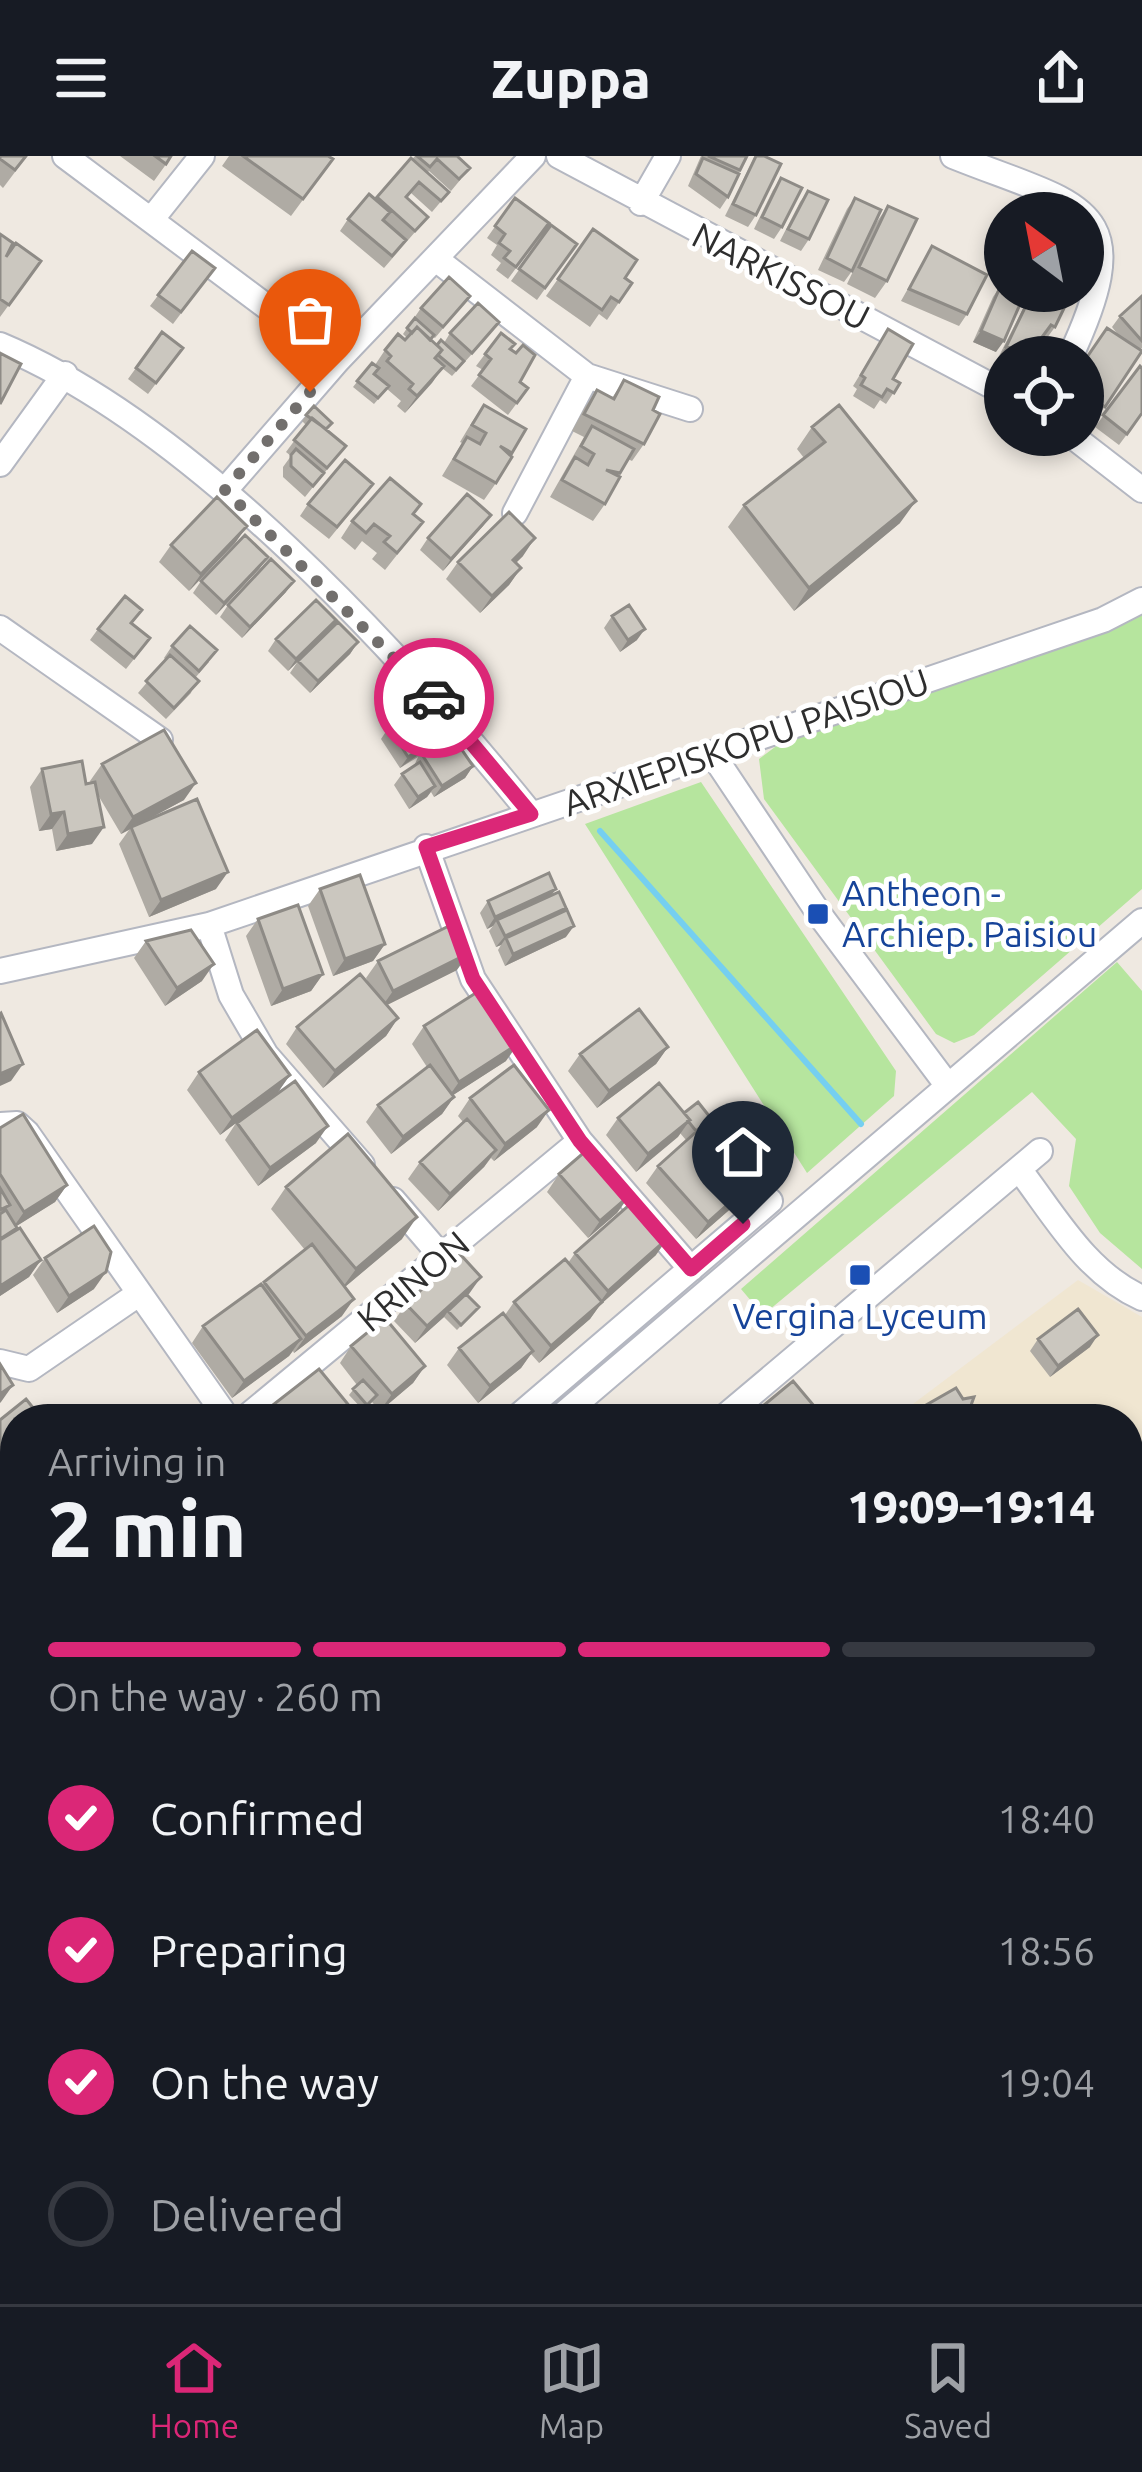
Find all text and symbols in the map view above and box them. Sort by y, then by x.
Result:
icon: menu [48,45,114,111]
icon: share [1028,45,1094,111]
text: Zuppa [491,48,651,108]
north arrow [984,192,1104,312]
map controls [984,192,1104,456]
street label: NARKISSOU [686,213,877,338]
pin [259,269,361,392]
icon: bag [277,287,343,353]
button: locate [984,336,1104,456]
courier [374,638,494,758]
street label: ARXIEPISKOPU PAISIOU [558,660,934,823]
icon: car [401,665,467,731]
place label: Antheon - Archiep. Paisiou [842,872,1097,954]
marker: Antheon - Archiep. Paisiou [805,901,831,927]
pin [692,1101,794,1224]
icon: home [710,1119,776,1185]
street label: KRINON [349,1222,477,1339]
marker: Vergina Lyceum [847,1262,873,1288]
place label: Vergina Lyceum [732,1295,988,1336]
text: Arriving in [48,1440,226,1483]
text: 19:09–19:14 [847,1481,1095,1532]
text: 2 min [48,1484,246,1572]
text: On the way · 260 m [48,1675,383,1718]
icon: check [48,1785,114,1851]
text: Confirmed [150,1793,365,1844]
text: 18:40 [997,1797,1095,1840]
icon: check [48,1917,114,1983]
text: Preparing [150,1925,348,1976]
text: 18:56 [997,1929,1095,1972]
icon: check [48,2049,114,2115]
text: On the way [150,2057,379,2108]
text: 19:04 [997,2061,1095,2104]
text: Delivered [150,2189,344,2240]
tab: Home [150,2335,239,2444]
tab: Map [539,2335,605,2444]
tab: Saved [904,2335,992,2444]

